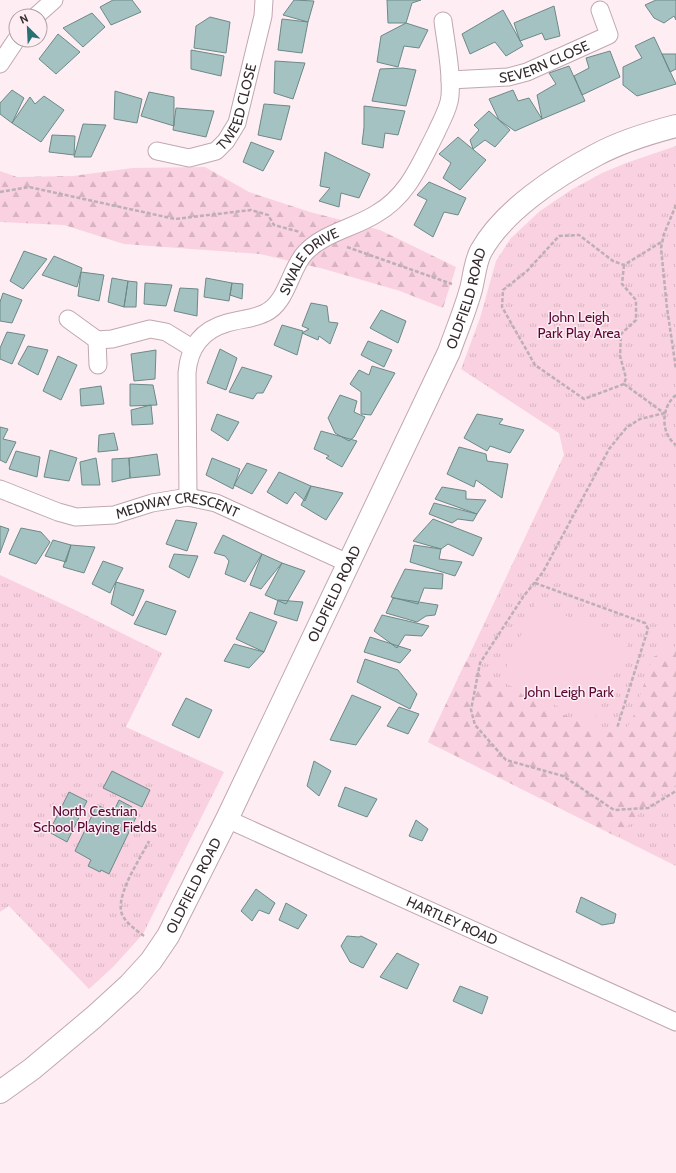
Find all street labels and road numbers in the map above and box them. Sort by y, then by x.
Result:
street label: SEVERN CLOSE [499,36,592,86]
street label: TWEED CLOSE [213,61,260,154]
street label: SWALE DRIVE [275,223,342,298]
street label: OLDFIELD ROAD [442,245,490,352]
street label: MEDWAY CRESCENT [113,508,241,524]
street label: OLDFIELD ROAD [303,542,365,645]
street label: OLDFIELD ROAD [162,835,225,936]
street label: HARTLEY ROAD [404,892,500,949]

